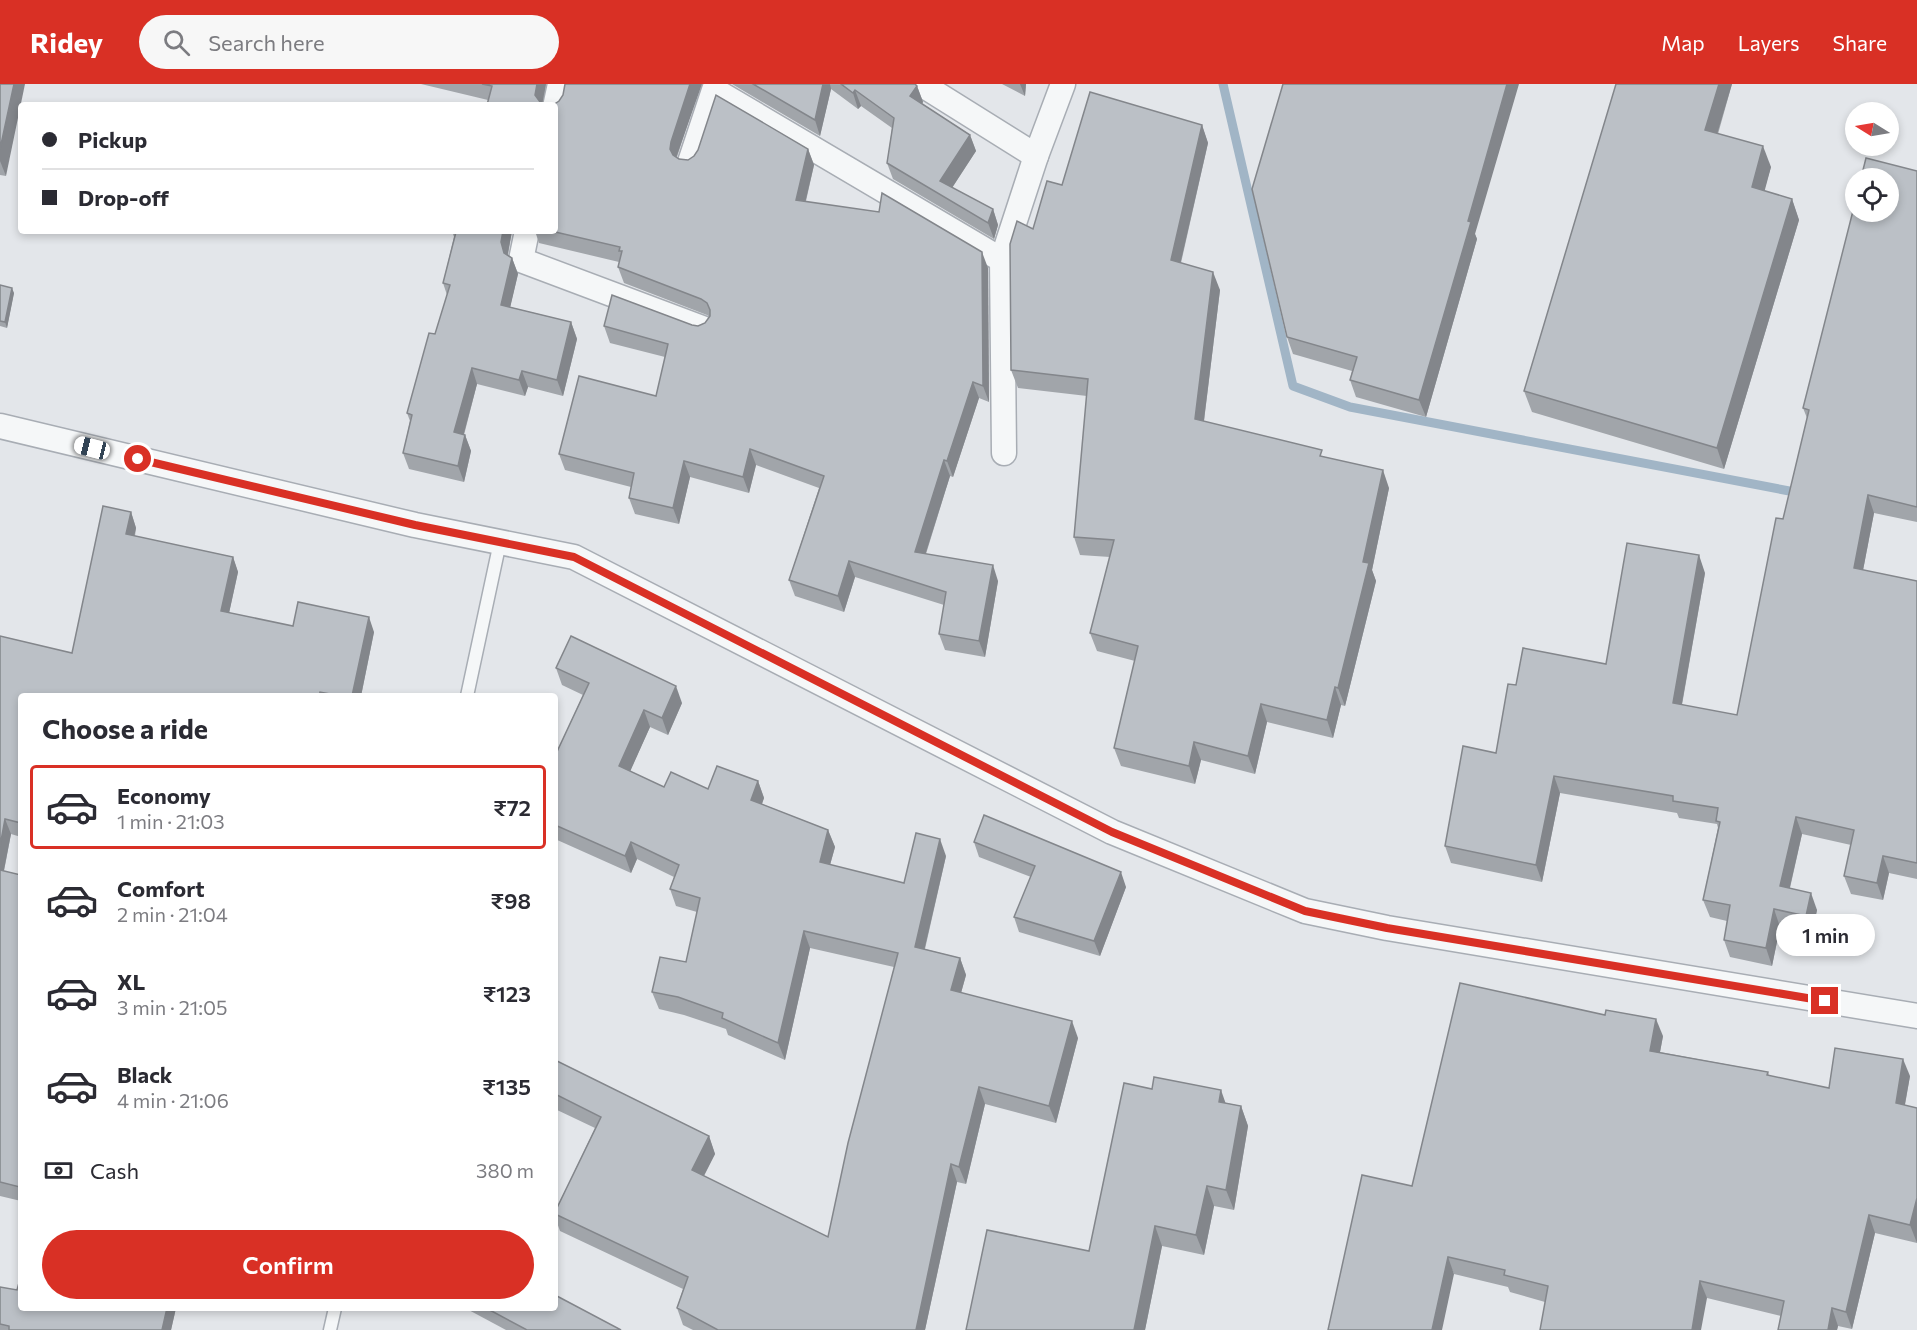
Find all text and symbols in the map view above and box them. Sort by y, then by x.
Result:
search box [139,15,559,69]
text: Ridey [30,25,103,59]
icon: search [160,26,193,59]
text: Search here [208,29,325,56]
text: Map [1661,30,1705,55]
text: Layers [1738,30,1800,55]
text: Share [1833,30,1887,55]
north arrow [1845,102,1899,156]
map controls [1845,102,1899,222]
text: Pickup [78,126,147,153]
button: locate [1845,168,1899,222]
text: Drop-off [78,184,169,211]
car [72,435,112,461]
route start [124,445,151,472]
text: Choose a ride [42,712,208,745]
icon: car [45,780,99,834]
text: Economy [117,782,211,809]
text: ₹72 [493,794,531,821]
text: 1 min · 21:03 [117,809,225,833]
icon: car [45,873,99,927]
text: Comfort [117,875,205,902]
text: ₹98 [491,887,531,914]
text: 2 min · 21:04 [117,902,228,926]
callout: 1 min [1776,914,1874,956]
text: 1 min [1802,923,1849,947]
icon: car [45,966,99,1020]
text: XL [117,968,145,995]
text: ₹123 [483,980,531,1007]
route end [1811,987,1838,1014]
text: 3 min · 21:05 [117,995,228,1019]
icon: car [45,1059,99,1113]
text: Black [117,1061,172,1088]
text: ₹135 [482,1073,531,1100]
text: 4 min · 21:06 [117,1088,229,1112]
icon: cash [42,1154,75,1187]
text: Cash [90,1157,139,1184]
text: 380 m [476,1158,534,1182]
button: Confirm [42,1230,534,1299]

